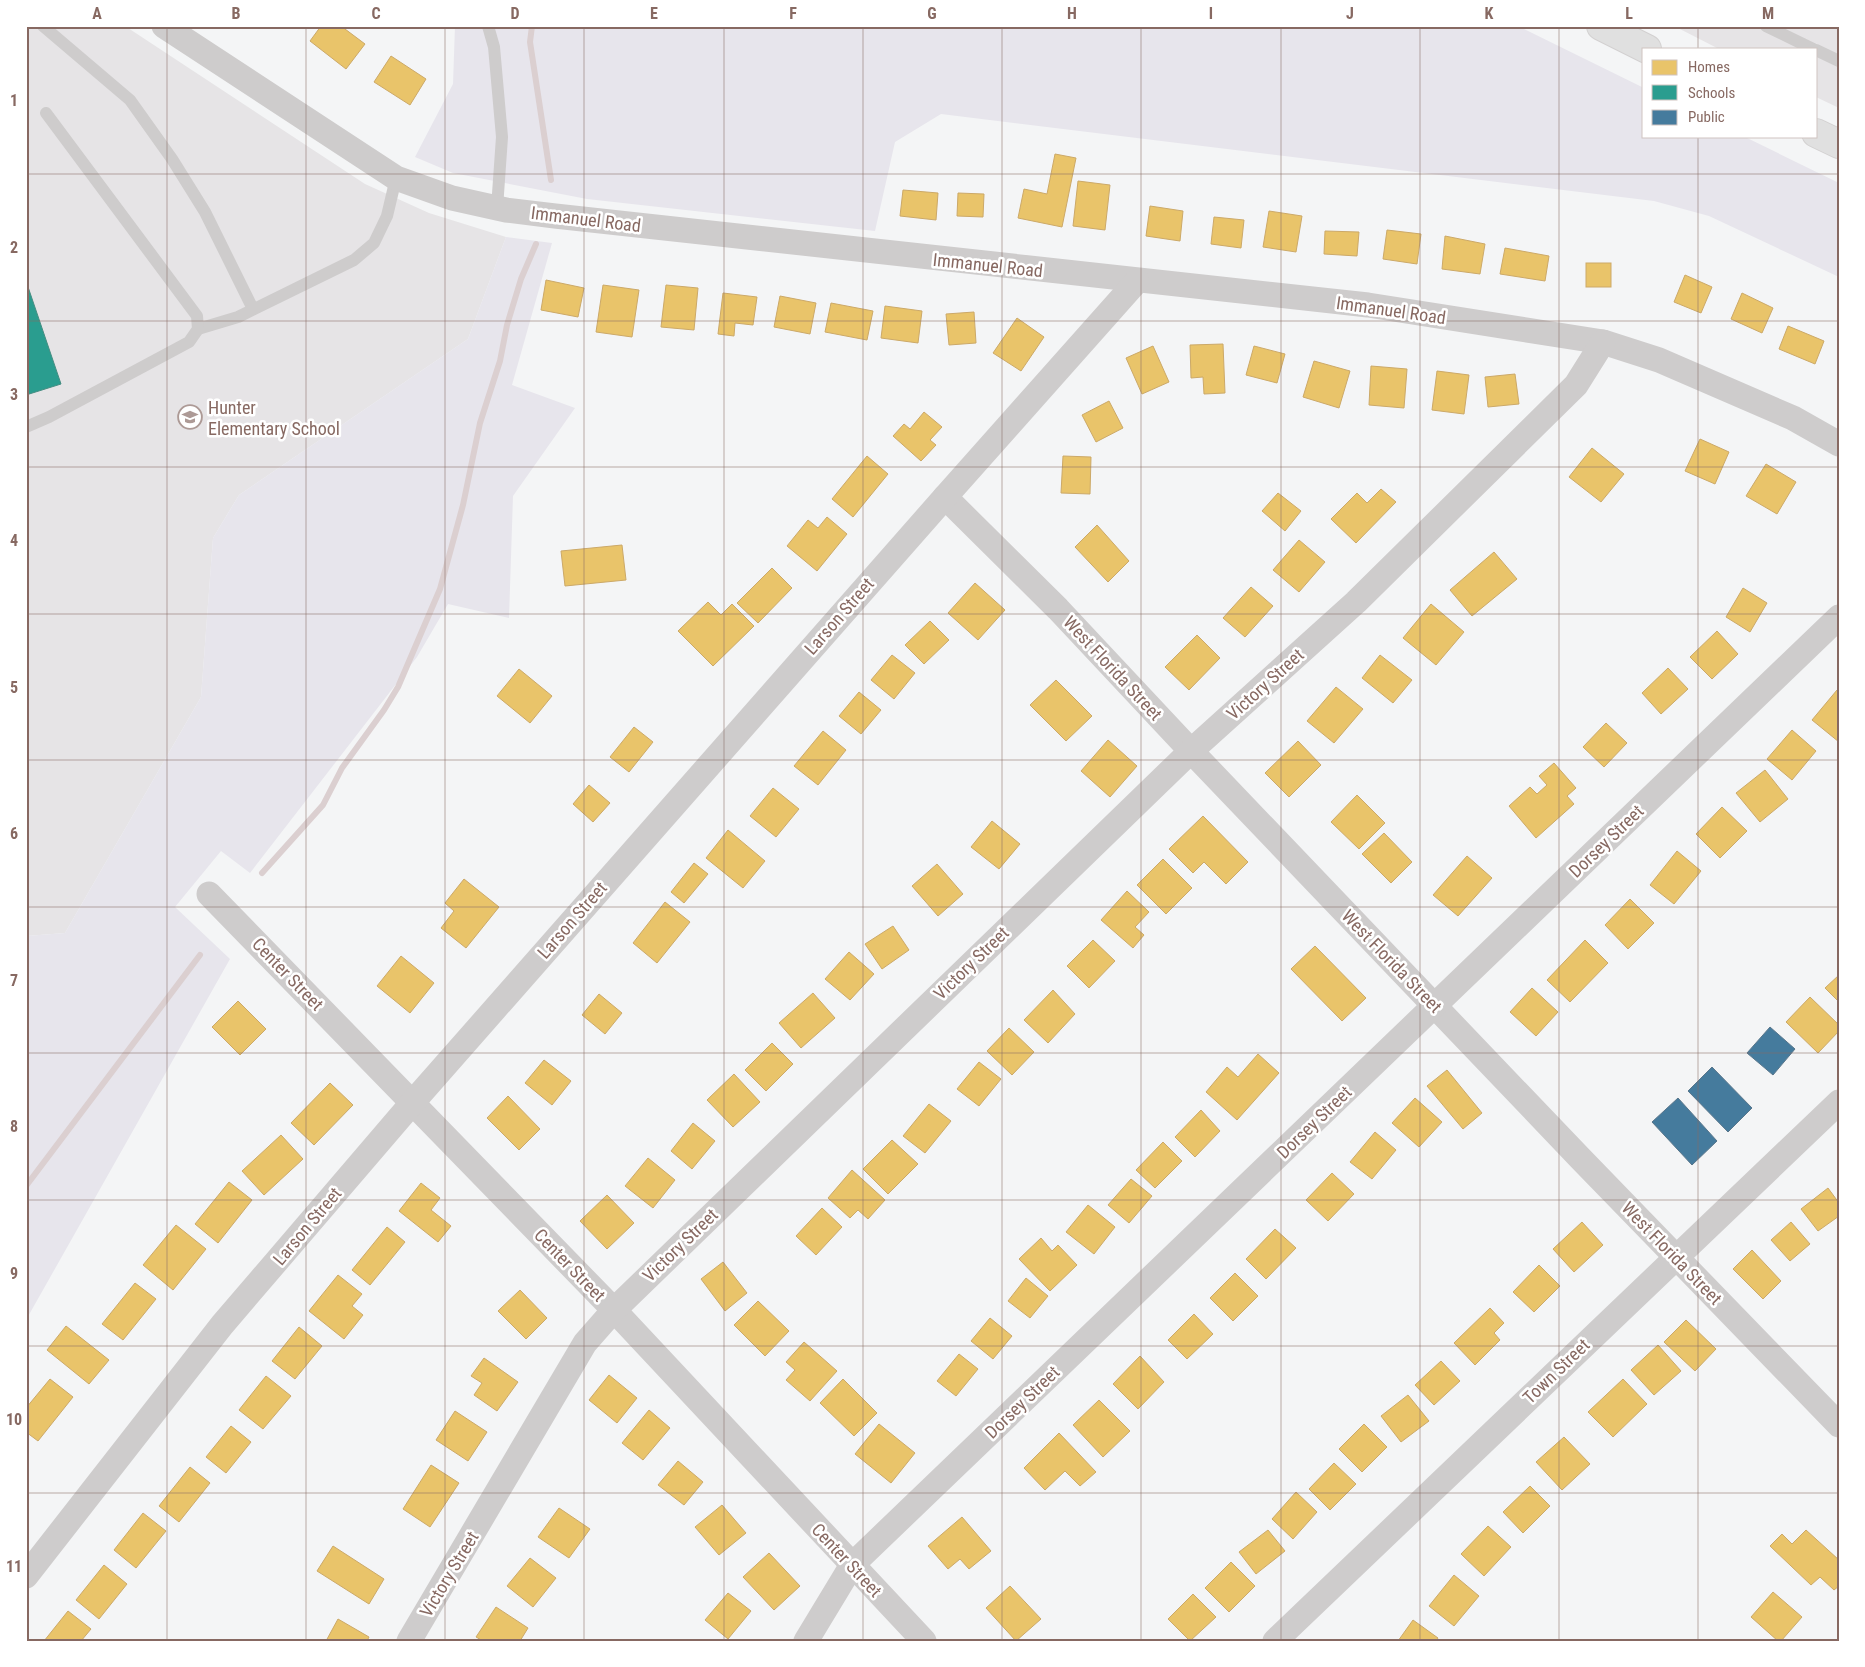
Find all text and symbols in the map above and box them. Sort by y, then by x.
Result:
text: A [92,4,102,23]
text: B [232,4,241,23]
text: C [371,4,381,23]
text: D [510,4,520,23]
text: E [650,4,658,23]
text: F [789,4,797,23]
text: G [927,4,937,23]
text: H [1067,4,1077,23]
text: I [1209,4,1213,23]
text: J [1346,4,1354,23]
text: K [1485,4,1494,23]
text: L [1625,4,1633,23]
text: M [1762,4,1774,23]
legend [1642,48,1818,138]
text: Homes [1688,58,1730,76]
text: Schools [1688,84,1735,102]
text: 1 [10,91,18,110]
text: Public [1688,108,1725,126]
street label: Immanuel Road [530,202,642,236]
text: 2 [10,238,18,257]
street label: Immanuel Road [932,249,1044,281]
street label: Immanuel Road [1335,292,1447,328]
text: 3 [10,385,18,404]
place label: Hunter Elementary School [208,397,340,439]
school or university icon: Hunter Elementary School [177,404,203,430]
text: 4 [10,531,18,550]
street label: Larson Street [800,573,878,659]
street label: West Florida Street [1059,612,1167,724]
street label: Victory Street [1222,644,1308,724]
text: 5 [10,678,18,697]
street label: Dorsey Street [1564,800,1648,882]
text: 6 [10,824,18,843]
street label: Larson Street [533,877,611,963]
street label: West Florida Street [1338,905,1446,1017]
street label: Victory Street [929,922,1013,1004]
street label: Center Street [248,933,328,1015]
text: 7 [10,971,18,990]
street label: Dorsey Street [1272,1081,1356,1163]
text: 8 [10,1117,18,1136]
street label: Larson Street [268,1183,346,1269]
street label: West Florida Street [1618,1197,1726,1309]
street label: Victory Street [638,1204,722,1286]
street label: Center Street [530,1224,610,1306]
text: 9 [10,1264,18,1283]
street label: Town Street [1518,1334,1594,1408]
street label: Dorsey Street [980,1361,1064,1443]
text: 10 [6,1410,22,1429]
street label: Center Street [808,1519,886,1601]
street label: Victory Street [415,1527,483,1621]
text: 11 [6,1557,22,1576]

